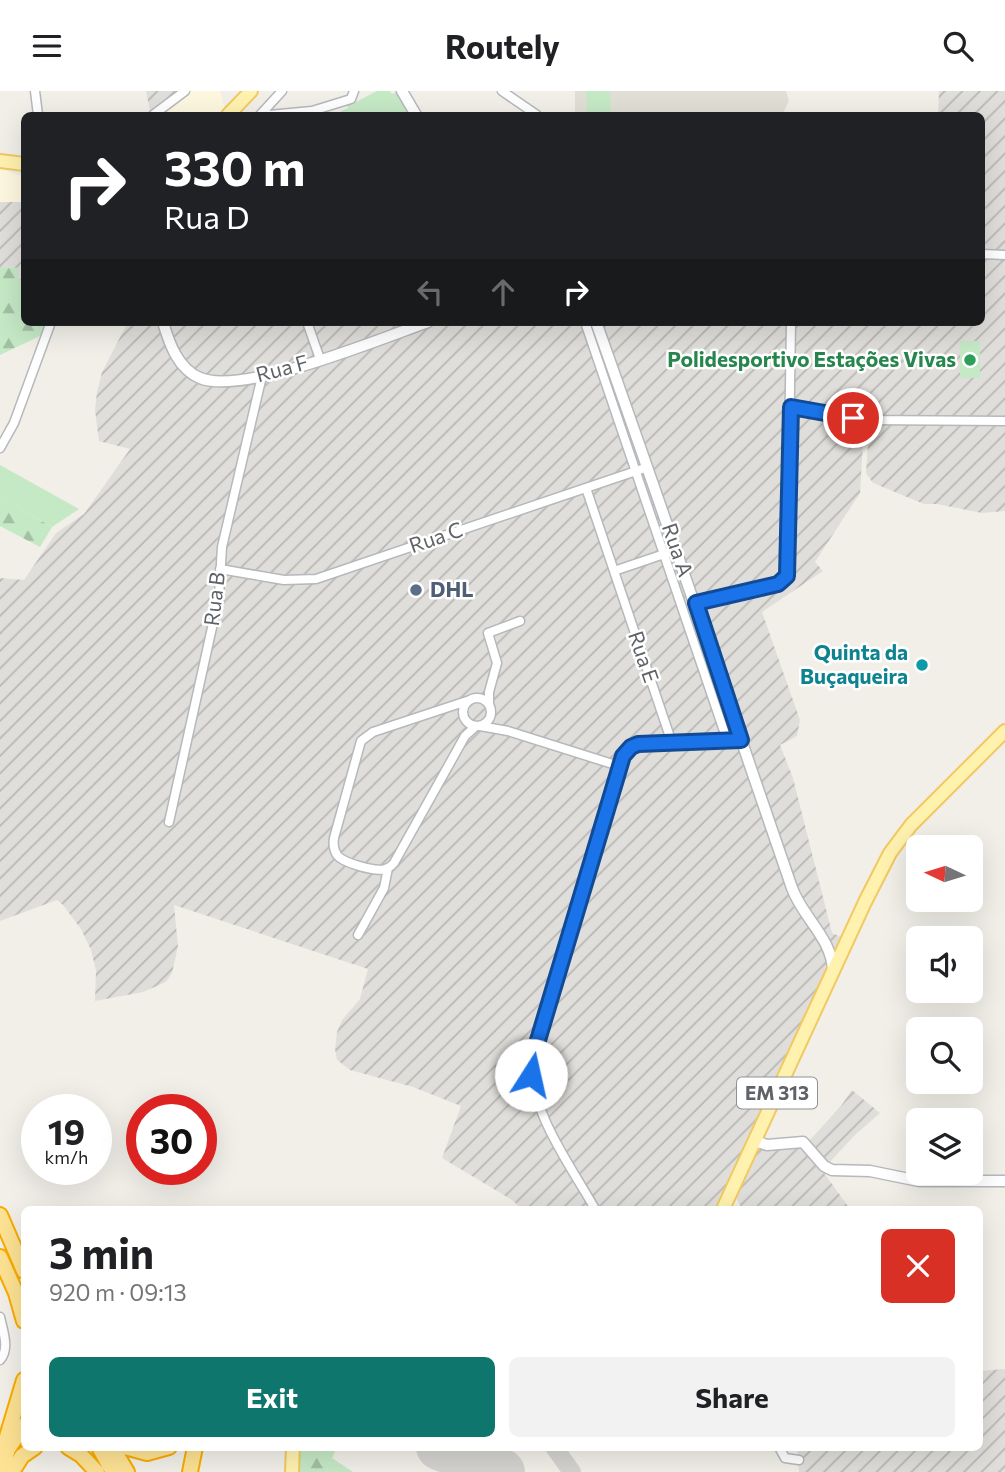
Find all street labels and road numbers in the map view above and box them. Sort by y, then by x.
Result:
street label: Rua F [253,349,310,386]
street label: Rua C [405,516,466,557]
street label: Rua A [658,519,699,580]
street label: Rua B [198,570,229,627]
street label: Rua E [624,627,665,686]
road number: EM 313 [737,1077,817,1109]

